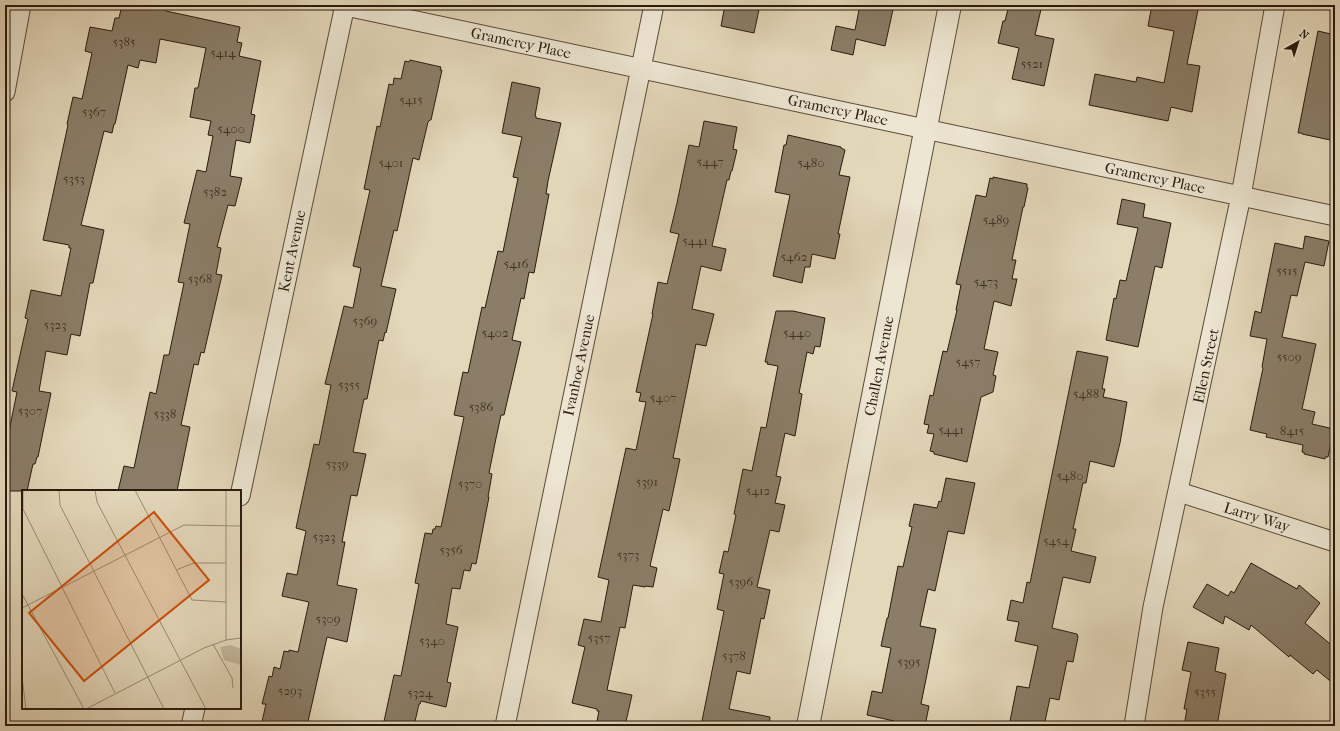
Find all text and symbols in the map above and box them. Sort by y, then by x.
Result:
north arrow [1278,22,1318,62]
street label: Gramercy Place [469,24,573,63]
text: N [1297,27,1312,43]
house number: 5385 [112,34,136,49]
house number: 5414 [210,45,236,60]
house number: 5521 [1021,56,1043,71]
street label: Gramercy Place [786,91,890,130]
house number: 5415 [399,92,423,107]
house number: 5367 [82,104,106,119]
house number: 5400 [217,121,245,136]
house number: 5447 [697,154,723,169]
house number: 5401 [378,155,404,170]
house number: 5480 [798,155,825,170]
street label: Gramercy Place [1103,159,1207,198]
house number: 5353 [63,171,85,186]
house number: 5382 [203,184,227,199]
street label: Kent Avenue [274,208,310,294]
house number: 5489 [983,212,1009,227]
house number: 5441 [682,233,708,248]
house number: 5462 [780,249,808,264]
house number: 5416 [504,256,529,271]
house number: 5515 [1276,263,1298,278]
house number: 5368 [188,271,212,286]
house number: 5473 [974,274,998,289]
street label: Ivanhoe Avenue [559,312,599,418]
house number: 5369 [353,313,378,328]
street label: Challen Avenue [860,314,898,417]
house number: 5323 [44,317,66,332]
house number: 5402 [481,325,509,340]
house number: 5440 [783,325,811,340]
street label: Ellen Street [1189,326,1223,405]
house number: 5509 [1276,349,1302,364]
house number: 5457 [956,354,980,369]
house number: 5355 [338,377,360,392]
house number: 5488 [1073,386,1099,401]
house number: 5407 [650,390,676,405]
house number: 5386 [469,399,494,414]
house number: 5307 [18,403,42,418]
house number: 5338 [154,406,176,421]
house number: 5441 [938,422,964,437]
house number: 8415 [1280,423,1305,438]
house number: 5339 [325,456,349,471]
house number: 5480 [1057,468,1084,483]
house number: 5391 [636,474,658,489]
house number: 5370 [458,476,482,491]
house number: 5412 [746,483,771,498]
inset map [22,490,241,709]
street label: Larry Way [1222,498,1293,536]
house number: 5323 [313,529,335,544]
house number: 5454 [1043,533,1069,548]
house number: 5356 [439,542,464,557]
house number: 5373 [617,547,639,562]
house number: 5396 [729,574,754,589]
house number: 5309 [316,611,341,626]
house number: 5357 [588,630,610,645]
house number: 5340 [419,633,445,648]
house number: 5378 [722,648,746,663]
house number: 5395 [897,654,921,669]
house number: 5293 [278,683,302,698]
house number: 5355 [1194,684,1216,699]
house number: 5324 [407,685,433,700]

